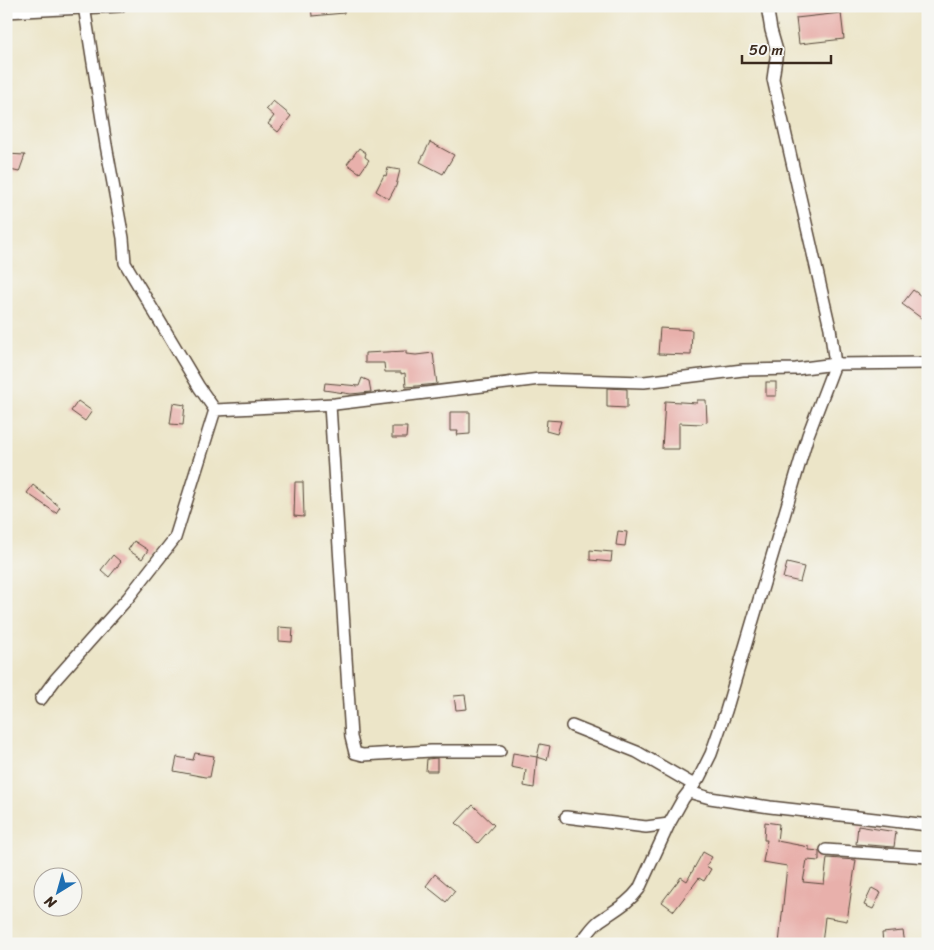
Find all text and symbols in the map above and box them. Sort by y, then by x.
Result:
scale bar [742,32,830,64]
text: 50 m [749,37,784,63]
north arrow [32,868,82,918]
text: N [39,889,63,915]

